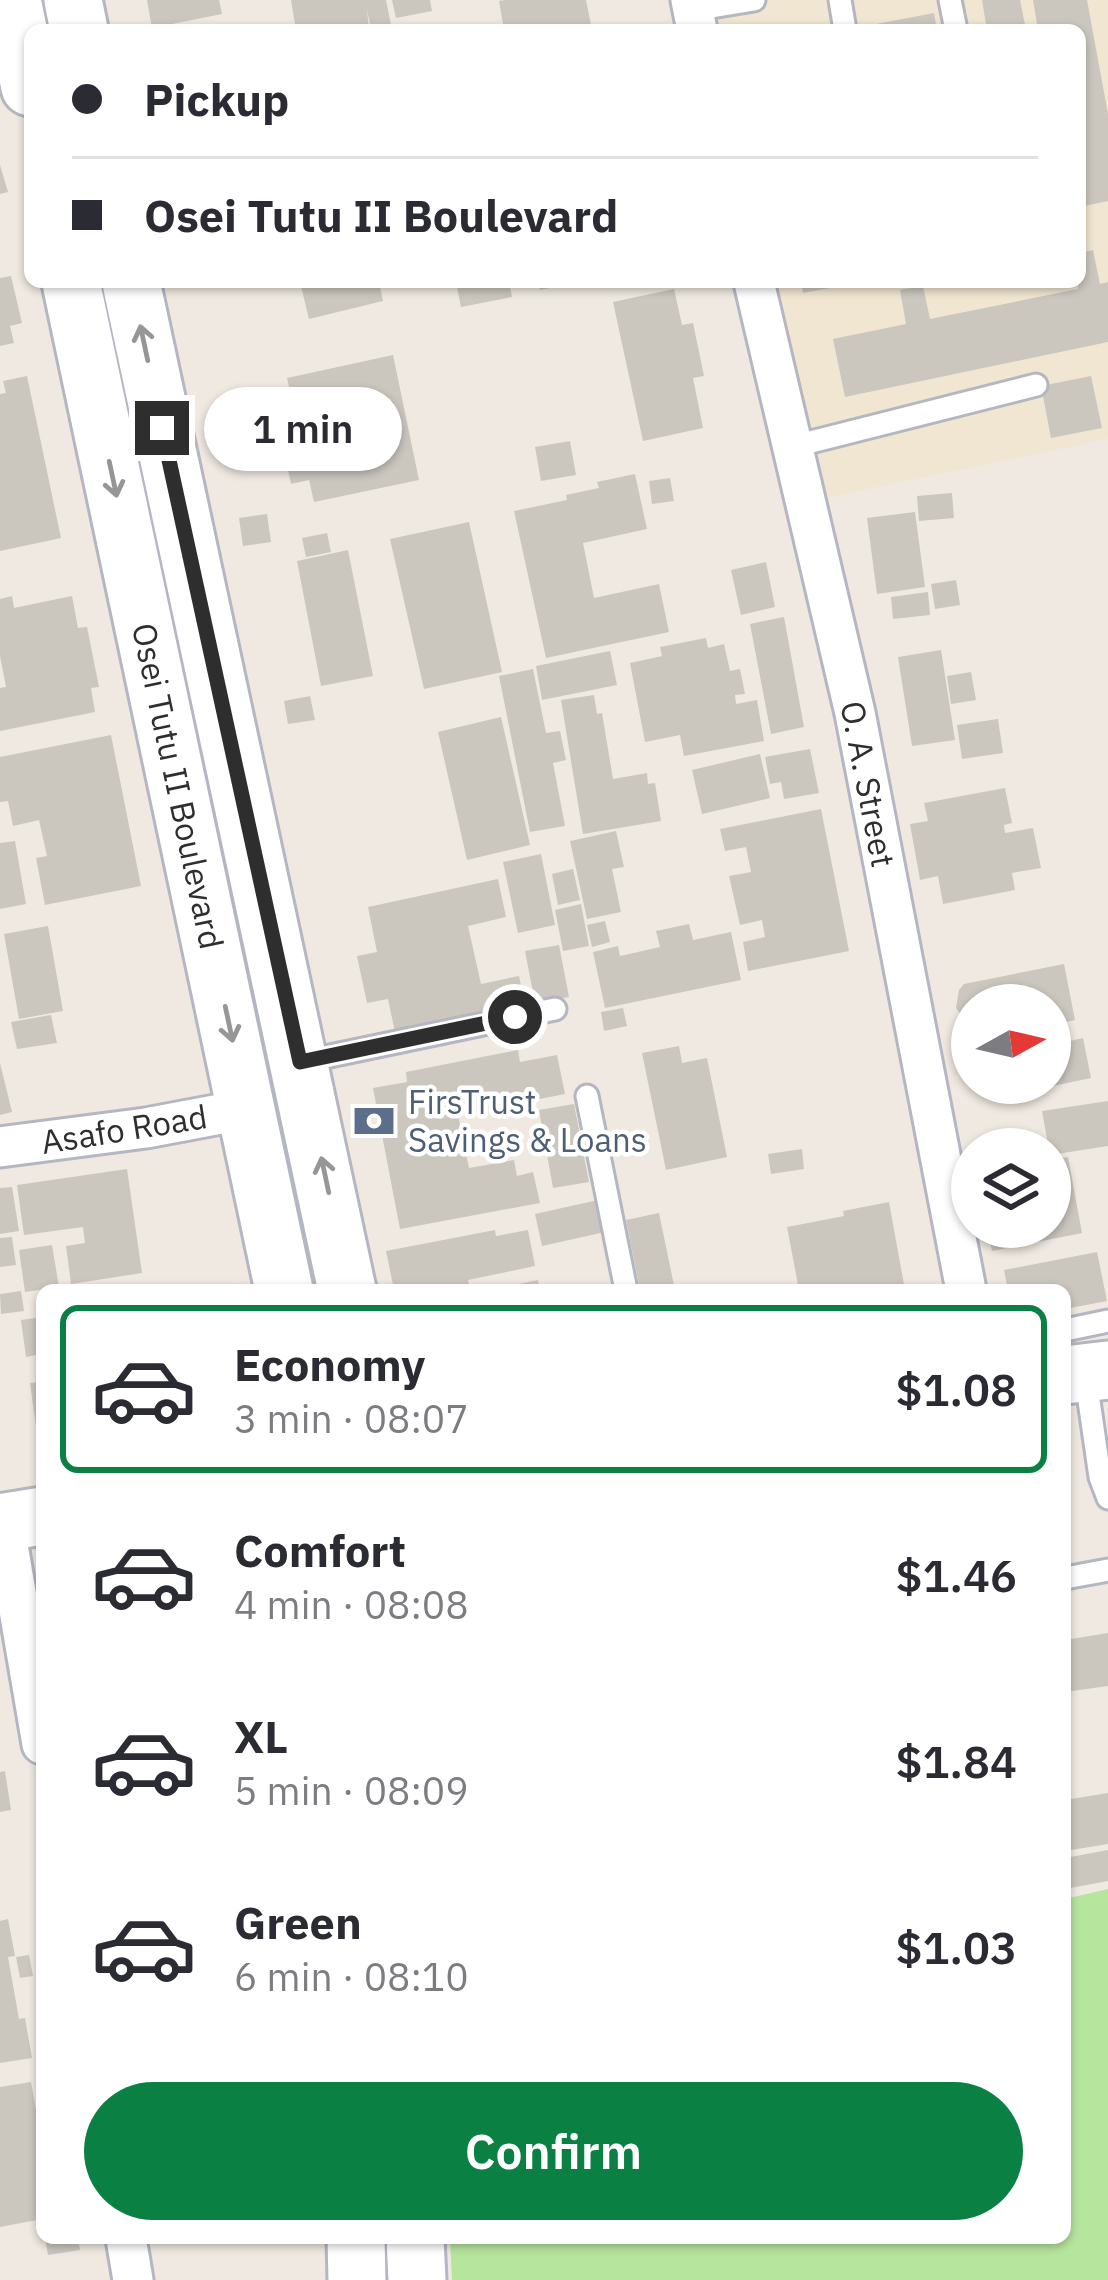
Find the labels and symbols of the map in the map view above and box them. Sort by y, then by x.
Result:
one-way arrow [132,324,154,363]
callout: 1 min [204,386,402,470]
route end [135,401,189,455]
one-way arrow [102,459,125,497]
street label: Osei Tutu II Boulevard [123,619,234,953]
street label: O. A. Street [831,697,906,871]
north arrow [951,984,1071,1104]
route start [488,990,542,1044]
one-way arrow [219,1004,241,1043]
place label: FirsTrust Savings & Loans [408,1080,647,1161]
street label: Asafo Road [38,1094,210,1163]
bank icon: FirsTrust Savings & Loans [351,1098,397,1144]
one-way arrow [312,1157,335,1195]

